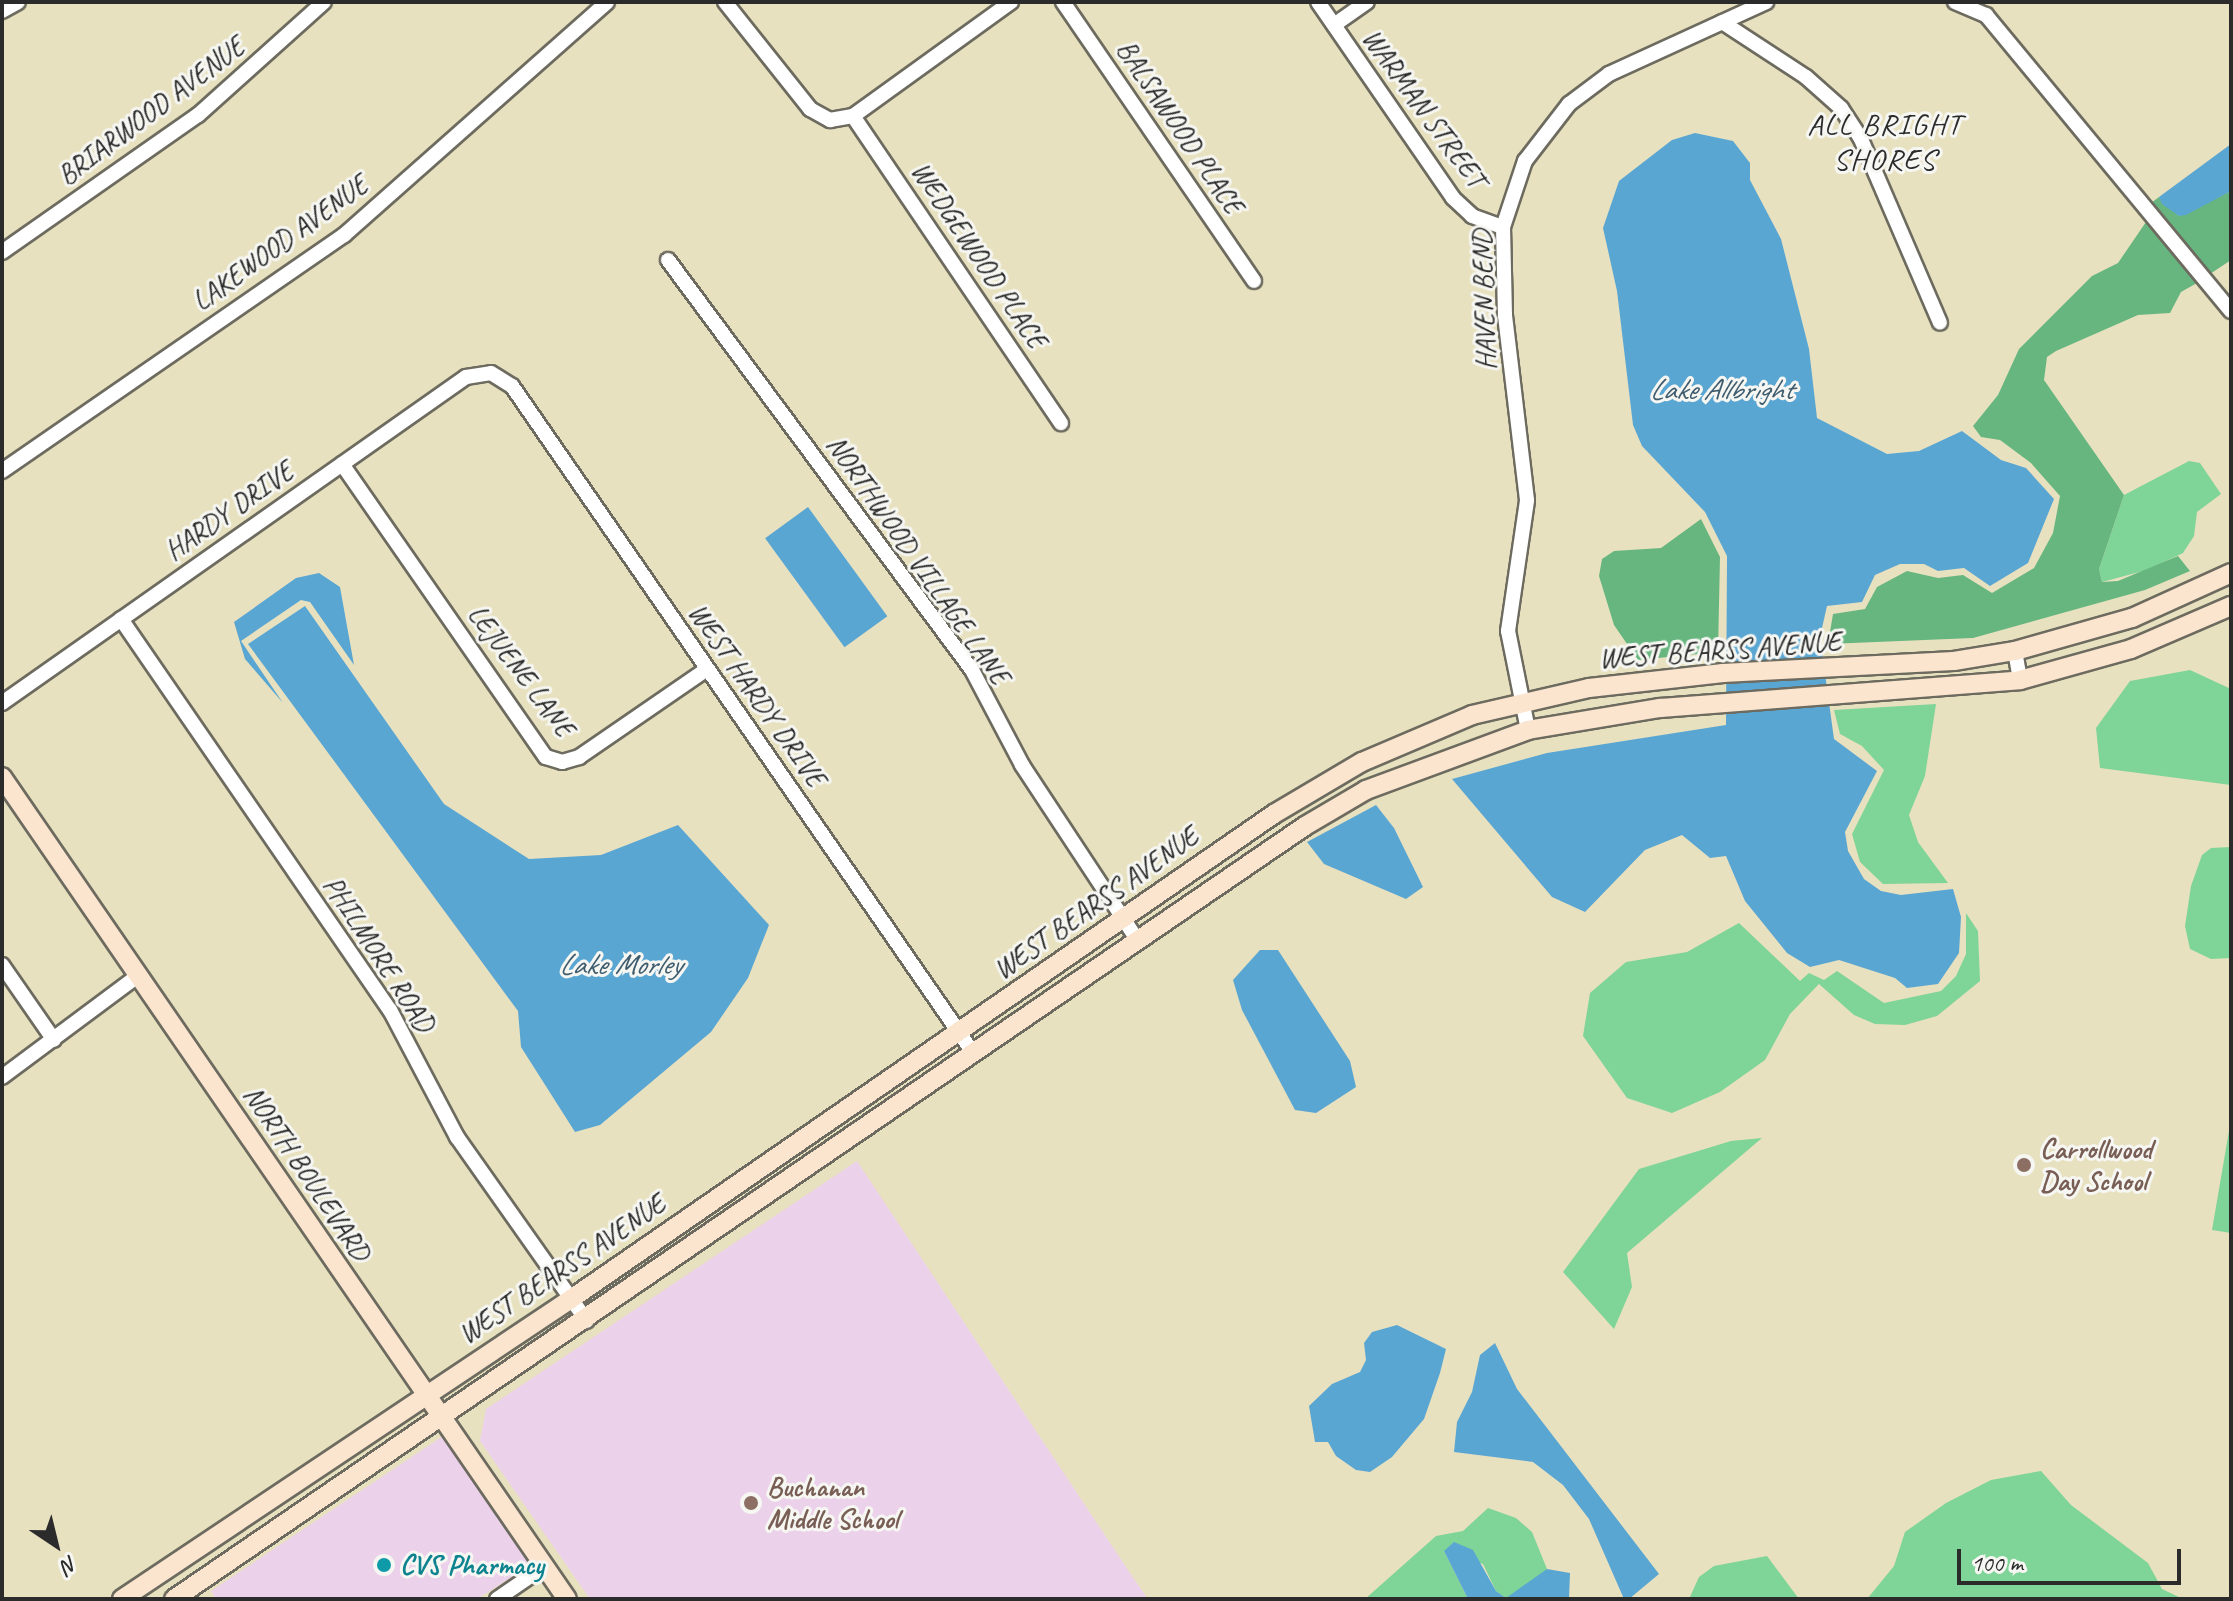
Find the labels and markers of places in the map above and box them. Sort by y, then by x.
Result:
place label: Carrollwood Day School [2040,1132,2152,1198]
marker: Carrollwood Day School [2015,1156,2033,1174]
place label: Buchanan Middle School [767,1470,899,1536]
marker: Buchanan Middle School [742,1494,760,1512]
place label: CVS Pharmacy [400,1548,544,1582]
marker: CVS Pharmacy [375,1556,393,1574]

